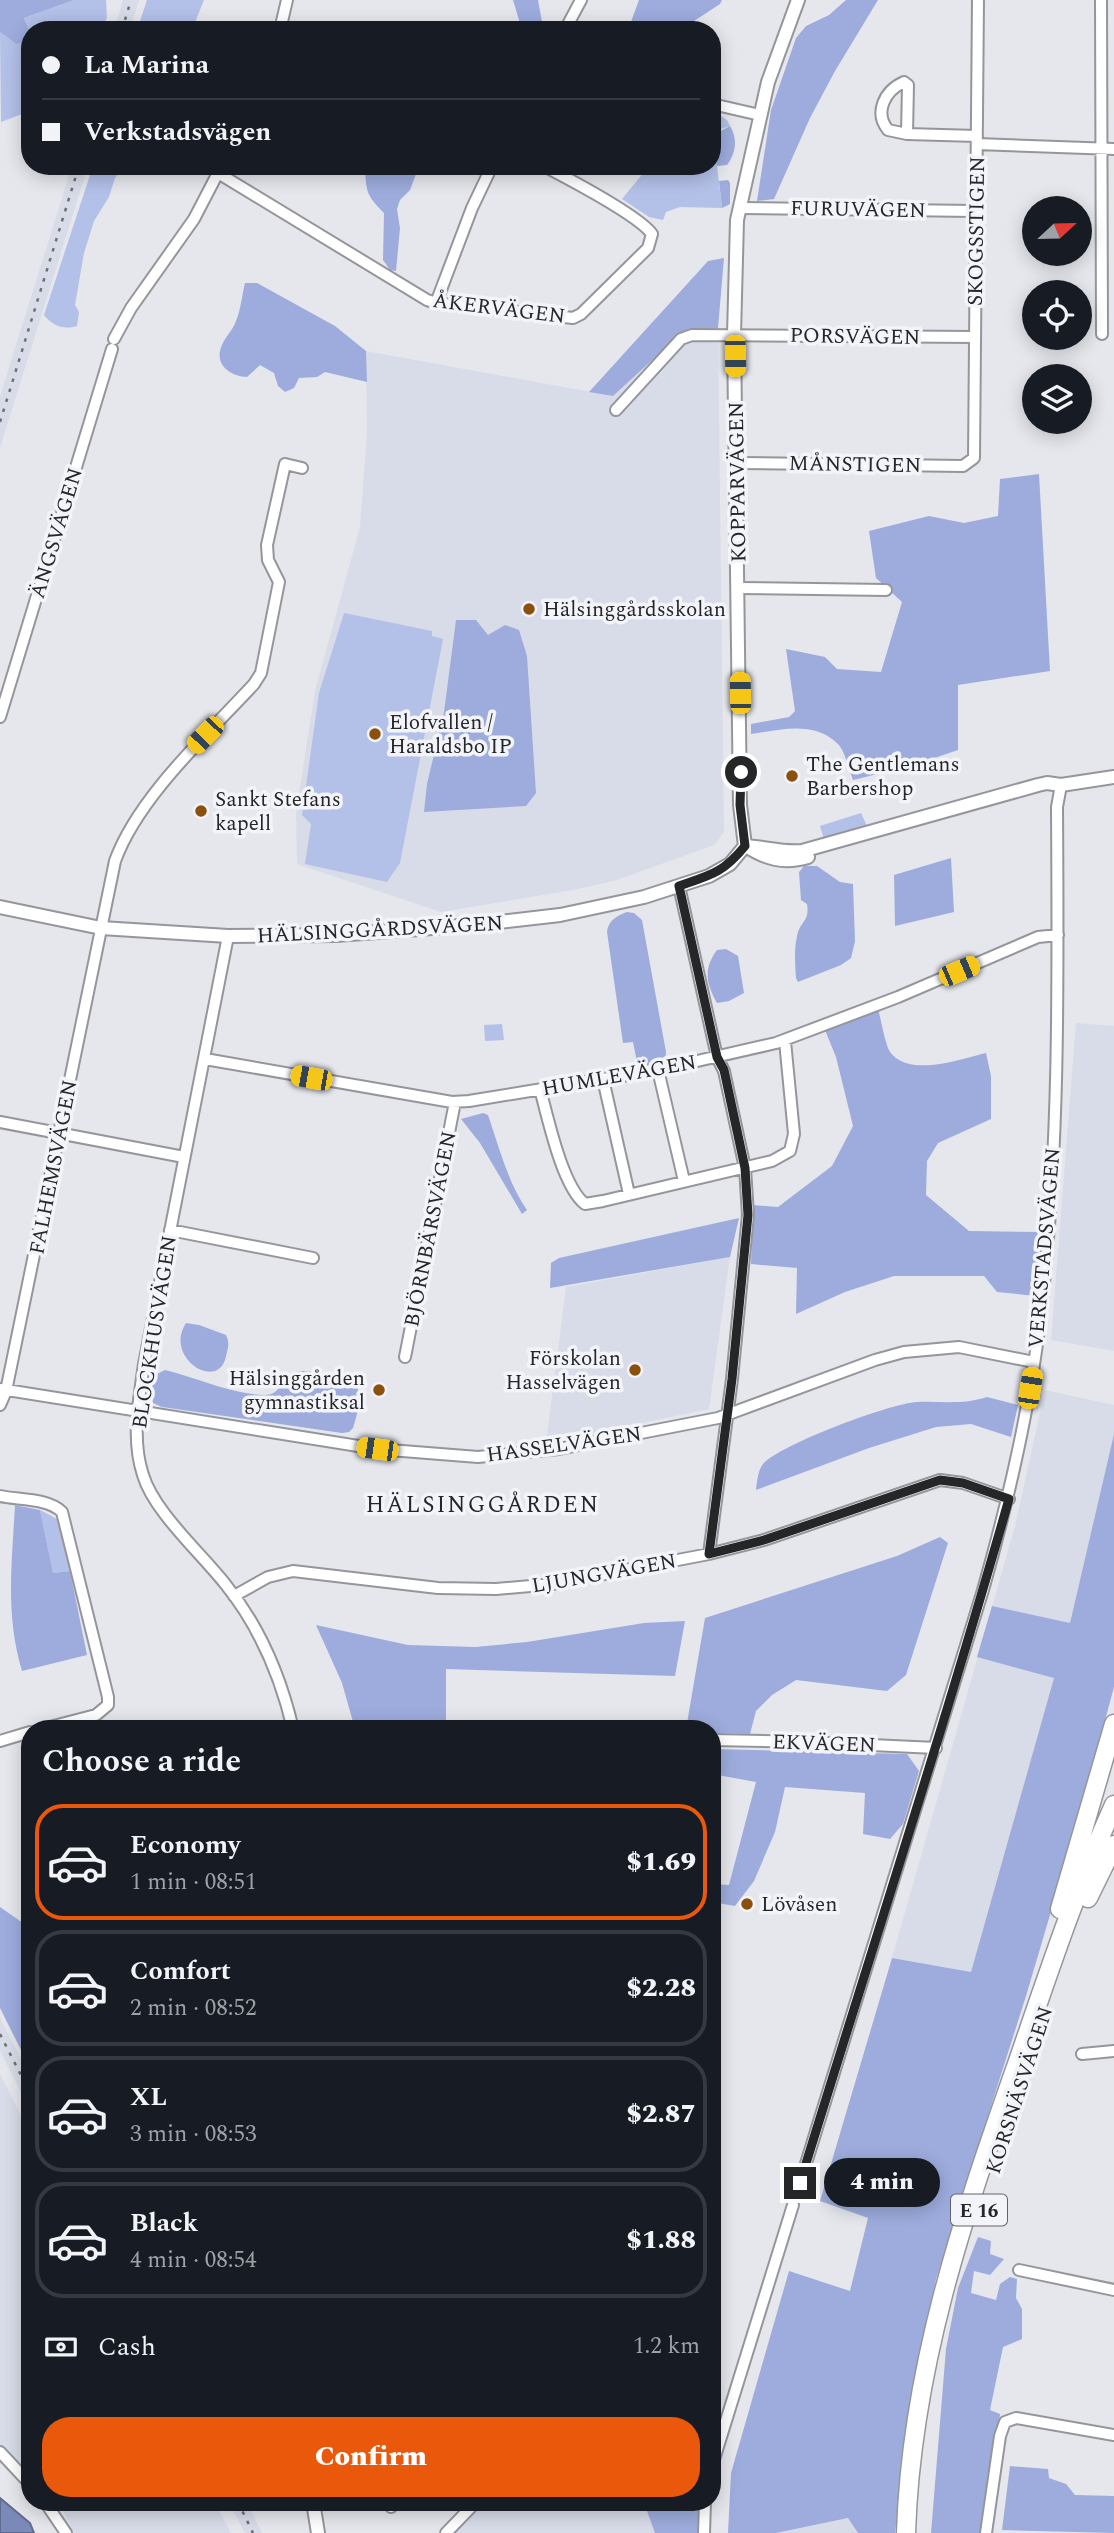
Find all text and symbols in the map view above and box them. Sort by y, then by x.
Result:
text: La Marina [84,45,209,85]
text: Verkstadsvägen [84,112,271,152]
street label: SKOGSSTIGEN [960,156,994,306]
street label: FURUVÄGEN [790,193,926,227]
north arrow [1022,196,1092,266]
map controls [1022,196,1092,434]
button: locate [1022,280,1092,350]
street label: ÅKERVÄGEN [431,285,567,333]
street label: PORSVÄGEN [789,320,921,354]
car [725,335,746,377]
button: layers [1022,364,1092,434]
street label: KOPPARVÄGEN [721,401,755,563]
street label: MÅNSTIGEN [788,448,922,482]
street label: ÄNGSVÄGEN [22,464,92,603]
place label: Hälsinggårdsskolan [543,594,726,626]
marker: Hälsinggårdsskolan [521,601,537,617]
car [730,672,751,714]
place label: Elofvallen / Haraldsbo IP [389,707,512,763]
car [183,713,228,757]
marker: Elofvallen / Haraldsbo IP [367,726,383,742]
place label: The Gentlemans Barbershop [806,749,960,805]
route start [725,756,757,788]
marker: The Gentlemans Barbershop [784,768,800,784]
place label: Sankt Stefans kapell [215,784,341,840]
marker: Sankt Stefans kapell [193,803,209,819]
street label: HÄLSINGGÅRDSVÄGEN [256,908,504,952]
car [936,953,983,989]
street label: HUMLEVÄGEN [539,1047,699,1105]
car [289,1064,334,1092]
street label: FALHEMSVÄGEN [21,1077,87,1257]
street label: BJÖRNBÄRSVÄGEN [396,1128,466,1330]
street label: VERKSTADSVÄGEN [1020,1146,1070,1350]
street label: BLOCKHUSVÄGEN [124,1233,186,1431]
place label: Förskolan Hasselvägen [506,1343,621,1399]
marker: Förskolan Hasselvägen [627,1362,643,1378]
place label: Hälsinggården gymnastiksal [229,1363,365,1419]
car [1017,1366,1044,1410]
marker: Hälsinggården gymnastiksal [371,1382,387,1398]
street label: HASSELVÄGEN [484,1418,644,1472]
car [355,1436,400,1462]
district label: HÄLSINGGÅRDEN [366,1488,600,1523]
street label: LJUNGVÄGEN [529,1546,679,1602]
street label: EKVÄGEN [772,1726,876,1762]
text: Choose a ride [42,1737,241,1786]
text: Economy [130,1825,240,1865]
icon: car [46,1831,109,1894]
text: $1.69 [626,1842,696,1882]
text: 1 min · 08:51 [130,1865,257,1900]
place label: Lövåsen [761,1889,837,1921]
marker: Lövåsen [739,1896,755,1912]
text: Comfort [130,1951,231,1991]
icon: car [46,1957,109,2020]
text: $2.28 [626,1968,696,2008]
text: 2 min · 08:52 [130,1991,257,2026]
street label: KORSNÄSVÄGEN [978,2002,1062,2178]
text: XL [130,2077,167,2117]
icon: car [46,2083,109,2146]
text: $2.87 [626,2094,696,2134]
text: 3 min · 08:53 [130,2117,257,2152]
callout: 4 min [824,2158,940,2208]
text: 4 min [850,2165,914,2200]
route end [784,2167,816,2199]
road number: E 16 [951,2194,1007,2226]
text: Black [130,2203,198,2243]
icon: car [46,2209,109,2272]
text: $1.88 [626,2220,696,2260]
text: 4 min · 08:54 [130,2243,257,2278]
text: Cash [98,2327,156,2367]
icon: cash [42,2328,80,2366]
text: 1.2 km [633,2329,700,2364]
button: Confirm [42,2417,700,2497]

